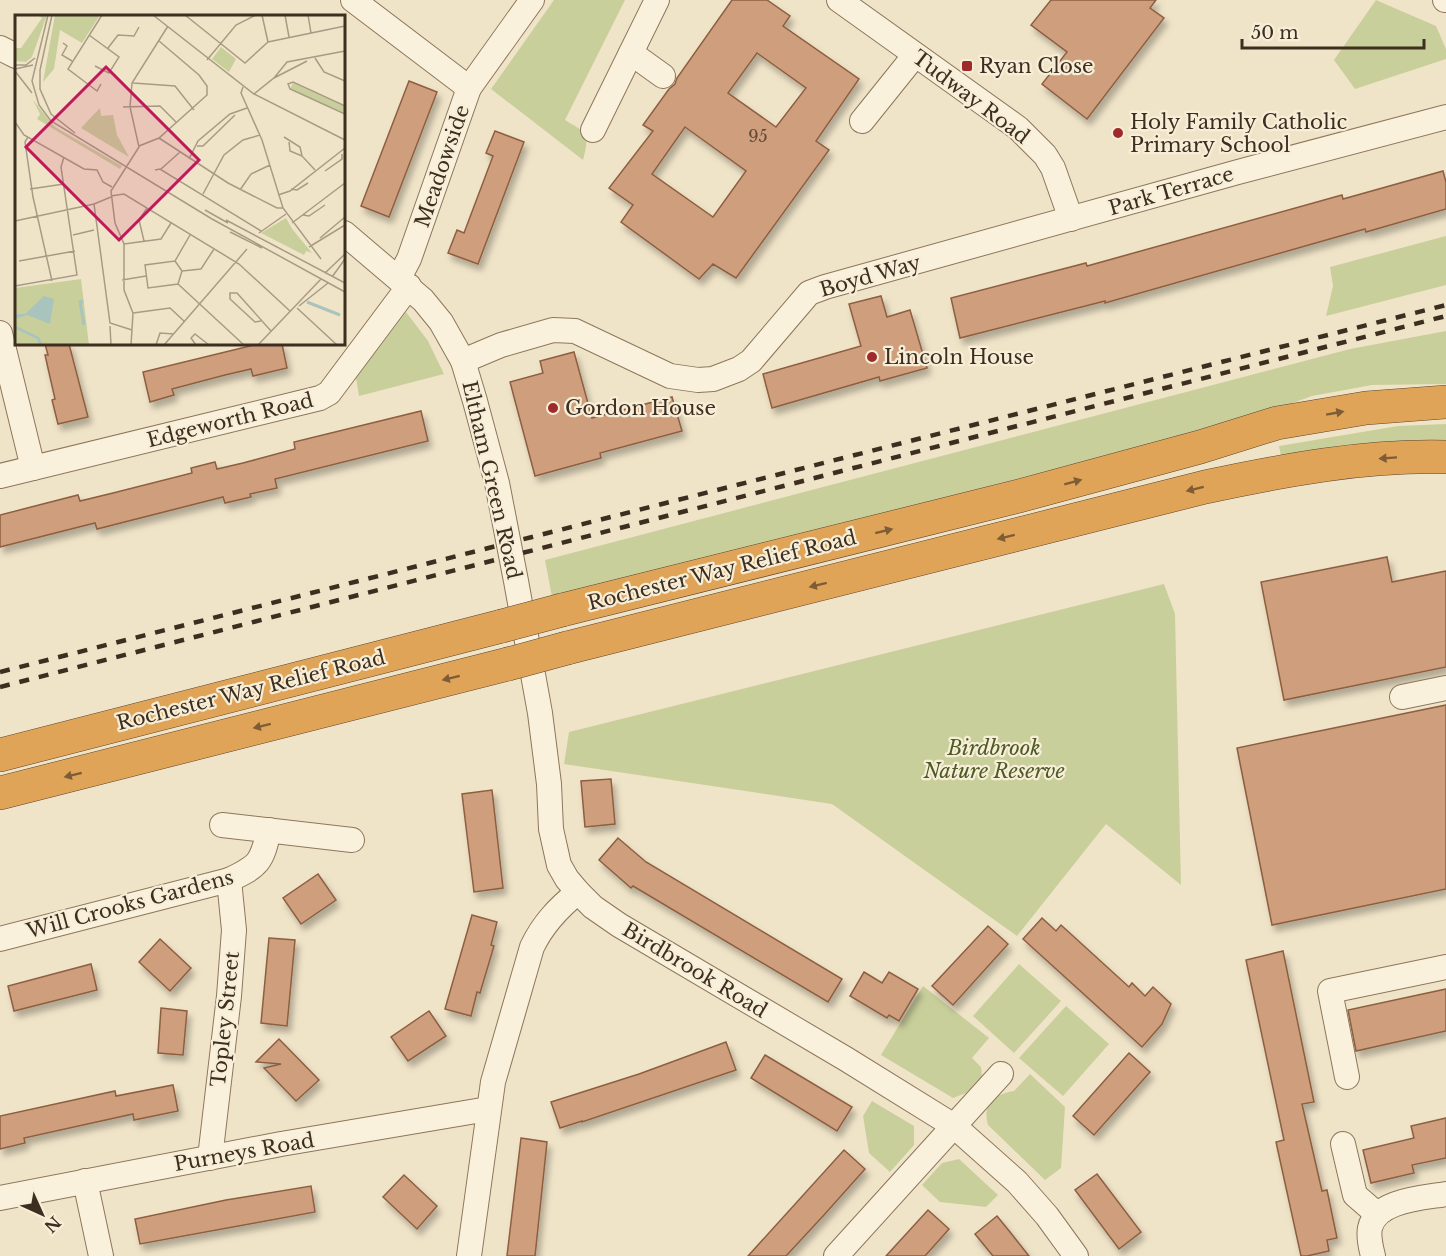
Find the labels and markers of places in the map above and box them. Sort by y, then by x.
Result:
place label: Ryan Close [979,54,1093,78]
marker: Ryan Close [960,59,974,73]
place label: Holy Family Catholic Primary School [1130,110,1348,157]
marker: Holy Family Catholic Primary School [1111,126,1125,140]
place label: Lincoln House [884,345,1034,369]
marker: Lincoln House [865,350,879,364]
place label: Gordon House [565,396,716,420]
marker: Gordon House [546,401,560,415]

